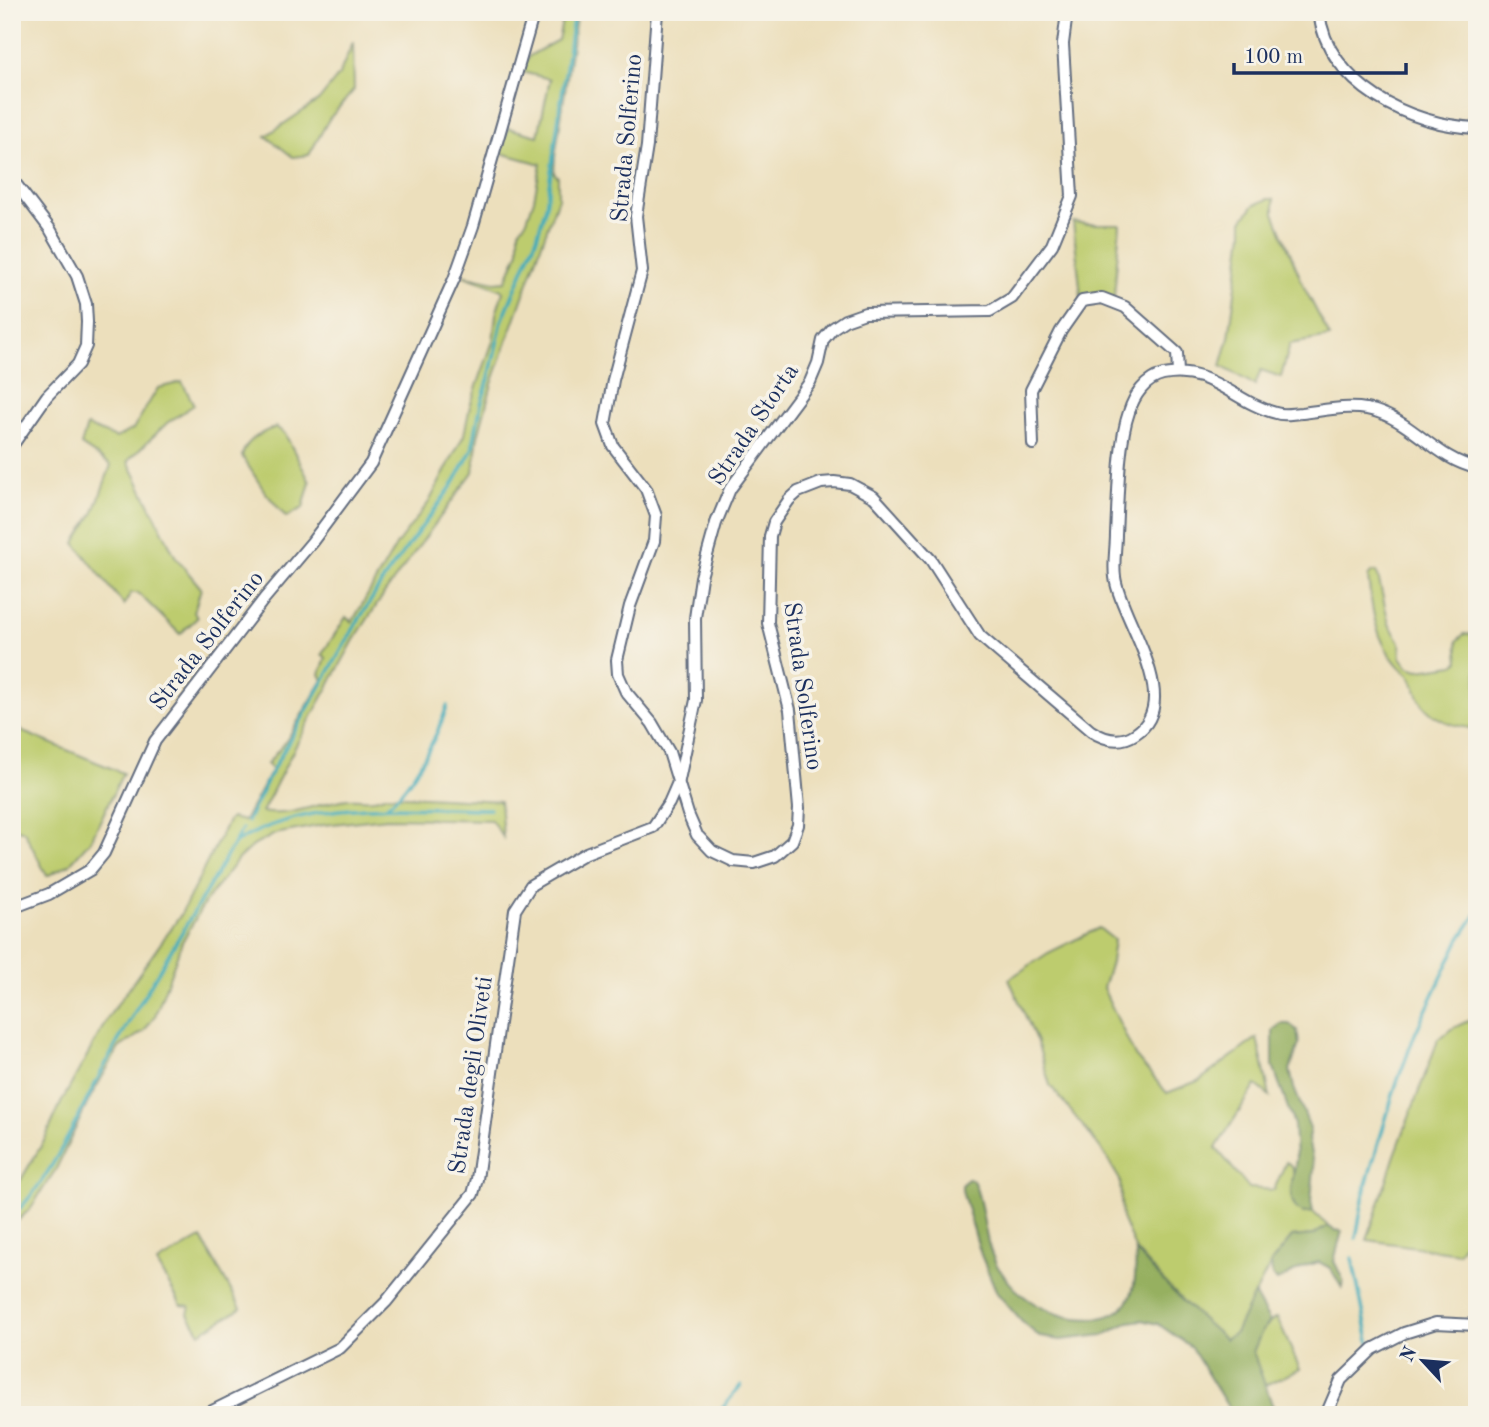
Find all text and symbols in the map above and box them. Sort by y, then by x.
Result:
scale bar [1234,32,1405,76]
text: 100 m [1244,47,1303,68]
street label: Strada Solferino [609,53,647,224]
street label: Strada Storta [705,360,804,490]
street label: Strada Solferino [146,567,269,715]
street label: Strada Solferino [778,601,826,772]
street label: Strada degli Oliveti [446,975,498,1176]
north arrow [1388,1326,1458,1396]
text: N [1398,1344,1422,1365]

